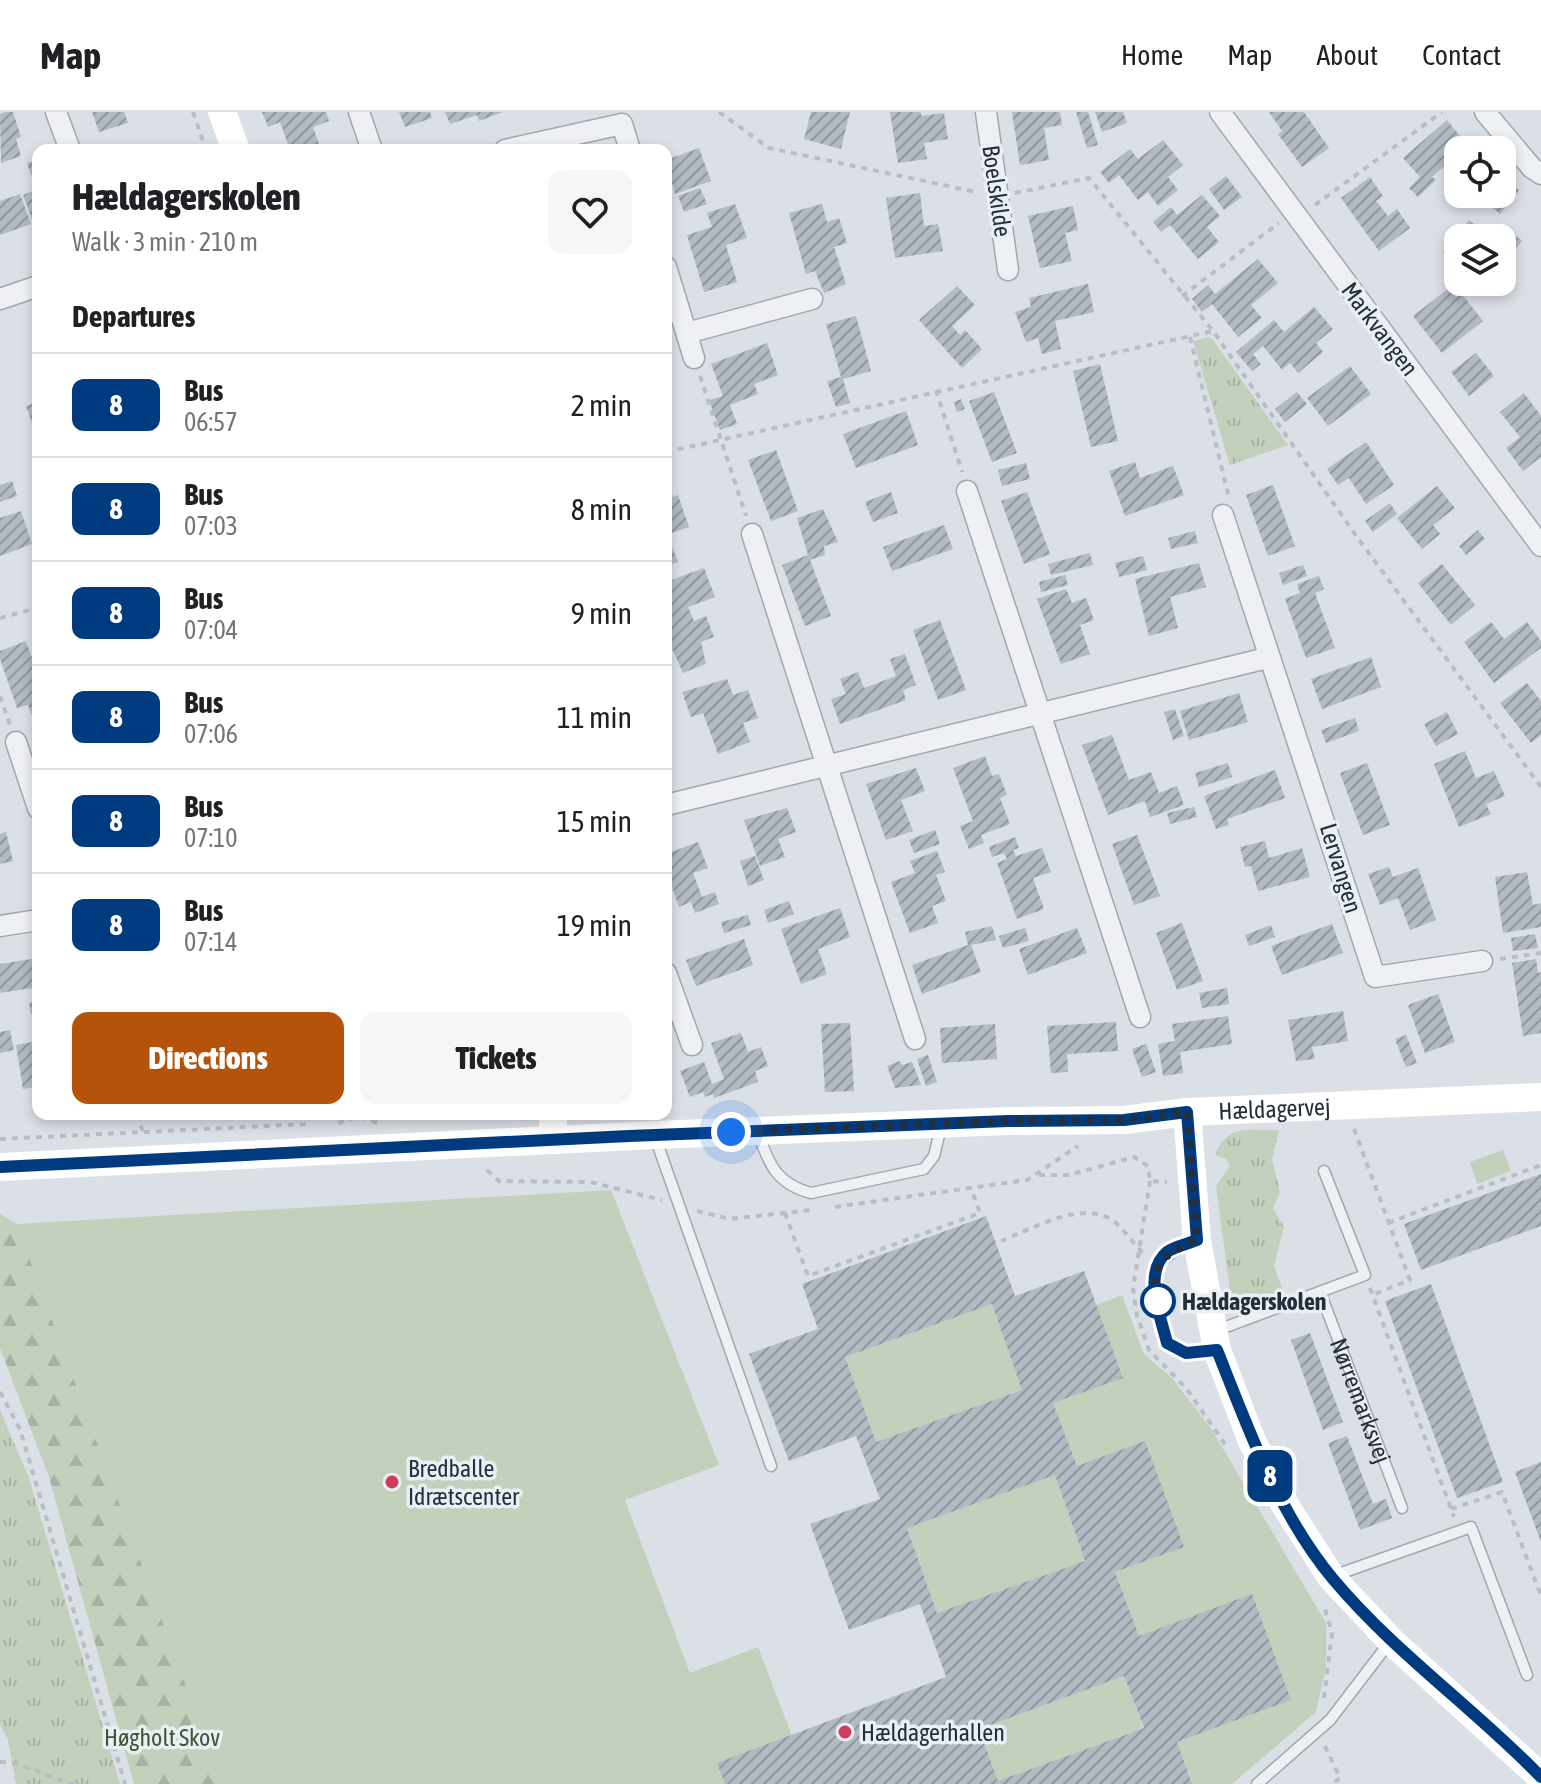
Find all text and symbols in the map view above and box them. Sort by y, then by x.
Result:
text: Map [40,34,101,77]
text: Home [1121,39,1183,71]
text: Map [1227,39,1272,71]
text: About [1316,39,1378,71]
text: Contact [1422,39,1501,71]
map controls [1444,136,1516,296]
button: locate [1444,136,1516,208]
street label: Boelskilde [977,143,1017,239]
button: heart [548,170,632,254]
text: Hældagerskolen [72,175,301,218]
button: layers [1444,224,1516,296]
text: Walk · 3 min · 210 m [72,227,258,257]
street label: Markvangen [1336,277,1424,381]
text: Departures [72,299,195,333]
text: Bus [184,373,223,407]
text: 2 min [571,388,632,422]
text: 8 [109,389,123,421]
text: 06:57 [184,407,238,437]
text: Bus [184,477,223,511]
text: 8 min [571,492,632,526]
text: 8 [109,493,123,525]
text: 07:03 [184,511,238,541]
text: Bus [184,581,223,615]
text: 9 min [571,596,632,630]
text: 8 [109,597,123,629]
text: 07:04 [184,615,238,645]
text: Bus [184,685,223,719]
text: 11 min [557,700,632,734]
text: 8 [109,701,123,733]
text: 07:06 [184,719,238,749]
text: Bus [184,789,223,823]
text: 15 min [557,804,632,838]
text: 8 [109,805,123,837]
street label: Lervangen [1315,820,1367,916]
text: 07:10 [184,823,238,853]
text: Bus [184,893,223,927]
text: 19 min [557,908,632,942]
text: 8 [109,909,123,941]
text: 07:14 [184,927,238,957]
button: Directions [72,1012,344,1104]
button: Tickets [360,1012,632,1104]
street label: Hældagervej [1218,1092,1331,1124]
your location [711,1112,751,1152]
marker: Hældagerskolen [1141,1284,1175,1318]
place label: Hældagerskolen [1182,1288,1327,1315]
street label: Nørremarksvej [1325,1334,1397,1467]
line badge: 8 [1244,1450,1296,1502]
place label: Bredballe Idrætscenter [408,1455,520,1510]
text: 8 [1263,1460,1277,1492]
marker: Bredballe Idrætscenter [383,1473,401,1491]
place label: Hældagerhallen [861,1719,1005,1746]
marker: Hældagerhallen [836,1723,854,1741]
park label: Høgholt Skov [104,1724,220,1751]

